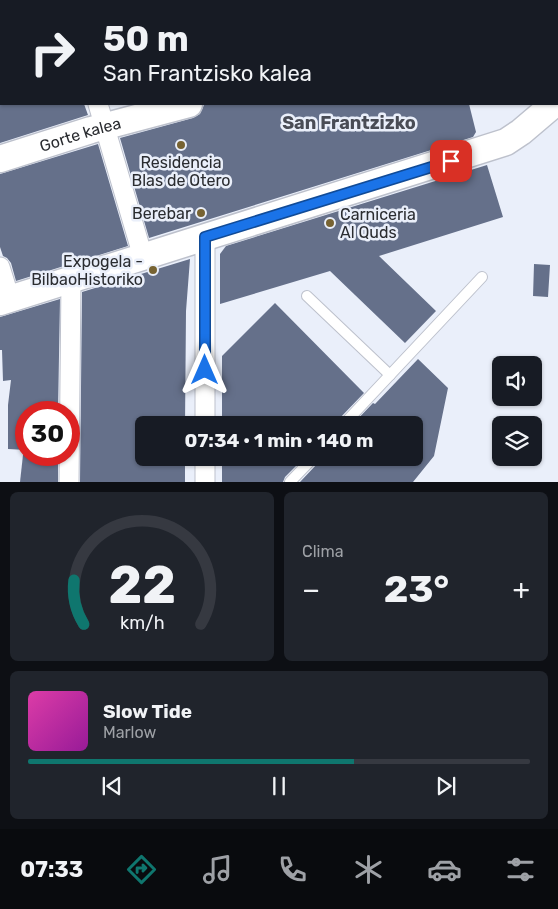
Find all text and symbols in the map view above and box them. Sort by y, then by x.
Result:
text: 50 m [103,18,189,60]
icon: right [20,20,85,85]
text: San Frantzisko kalea [103,60,312,87]
district label: San Frantzizko [282,112,416,134]
street label: Gorte kalea [37,113,123,155]
marker: Residencia Blas de Otero [175,139,187,151]
pin [430,140,472,182]
icon: arrive [437,147,465,175]
place label: Residencia Blas de Otero [131,153,231,190]
place label: Berebar [132,204,191,223]
place label: Carniceria Al Quds [340,205,416,242]
marker: Berebar [195,207,207,219]
marker: Carniceria Al Quds [324,217,336,229]
place label: Expogela - BilbaoHistoriko [31,252,143,289]
marker: Expogela - BilbaoHistoriko [147,264,159,276]
position arrow [178,343,230,395]
map controls [492,356,542,466]
button: sound [492,356,542,406]
speed limit sign: 30 [15,401,80,466]
button: layers [492,416,542,466]
text: 07:34 · 1 min · 140 m [185,429,373,452]
text: Clima [302,542,343,561]
text: 22 [108,554,176,616]
text: 23° [384,566,449,612]
text: − [302,573,320,606]
text: + [513,573,530,606]
text: km/h [120,612,164,633]
text: Slow Tide [103,700,192,723]
text: Marlow [103,723,156,742]
icon: previous [98,772,126,800]
icon: pause [265,772,293,800]
icon: next [432,772,460,800]
icon: directions [124,852,159,887]
icon: music [200,852,235,887]
icon: phone [275,852,310,887]
icon: climate [351,852,386,887]
icon: car [427,852,462,887]
icon: filters [503,852,538,887]
text: 07:33 [20,856,83,883]

